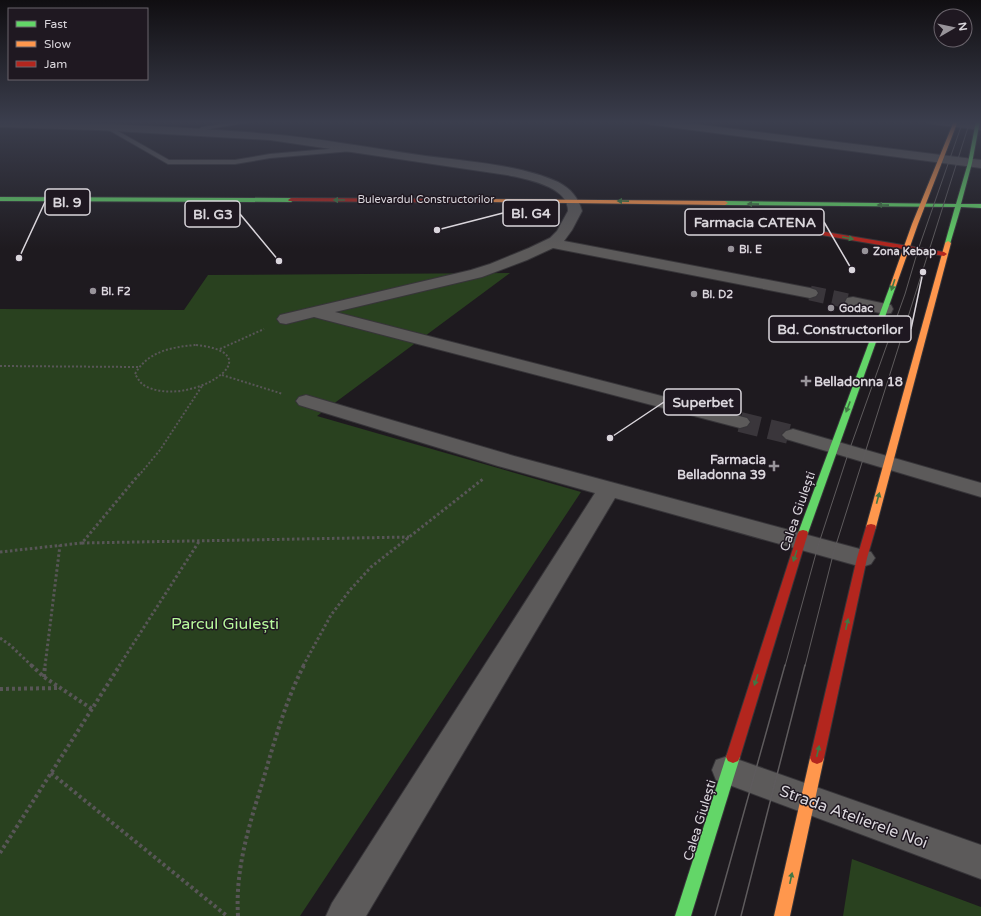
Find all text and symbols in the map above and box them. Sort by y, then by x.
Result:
legend [8,8,148,80]
north arrow [933,8,973,48]
text: Fast [44,17,68,31]
text: N [955,21,969,32]
text: Slow [44,37,71,51]
text: Jam [44,57,67,71]
callout: Bl. 9 [45,189,90,215]
street label: Bulevardul Constructorilor [358,193,495,206]
text: Bl. 9 [52,194,82,211]
one-way arrow [332,197,345,203]
one-way arrow [617,198,629,205]
callout: Bl. G4 [503,200,559,226]
one-way arrow [747,200,759,207]
callout: Bl. G3 [185,201,240,227]
one-way arrow [876,202,889,208]
text: Bl. G4 [511,205,551,222]
text: Bl. G3 [193,206,233,223]
callout: Farmacia CATENA [685,209,824,235]
text: Farmacia CATENA [694,214,817,231]
one-way arrow [841,236,854,242]
place label: Bl. E [739,243,762,256]
marker: Bl. E [726,244,736,254]
place label: Zona Kebap [873,245,936,259]
marker: Zona Kebap [860,246,870,256]
one-way arrow [890,280,896,292]
place label: Bl. F2 [101,285,131,298]
marker: Bl. F2 [88,286,98,296]
place label: Bl. D2 [702,288,733,301]
marker: Bl. D2 [689,289,699,299]
place label: Godac [839,302,873,315]
marker: Godac [826,303,836,313]
callout: Bd. Constructorilor [769,316,911,342]
text: Bd. Constructorilor [777,321,903,338]
place label: Belladonna 18 [814,374,903,390]
marker: Belladonna 18 [801,376,811,386]
callout: Superbet [664,389,741,415]
text: Superbet [672,394,734,411]
one-way arrow [845,402,851,414]
place label: Farmacia Belladonna 39 [677,452,766,483]
marker: Farmacia Belladonna 39 [769,461,779,471]
street label: Calea Giulești [777,469,819,553]
one-way arrow [875,492,881,504]
one-way arrow [792,550,798,562]
park label: Parcul Giulești [171,614,279,634]
one-way arrow [844,618,850,630]
one-way arrow [753,674,759,686]
one-way arrow [816,745,822,757]
street label: Calea Giulești [680,778,720,863]
street label: Strada Atelierele Noi [777,781,930,853]
one-way arrow [788,872,794,884]

